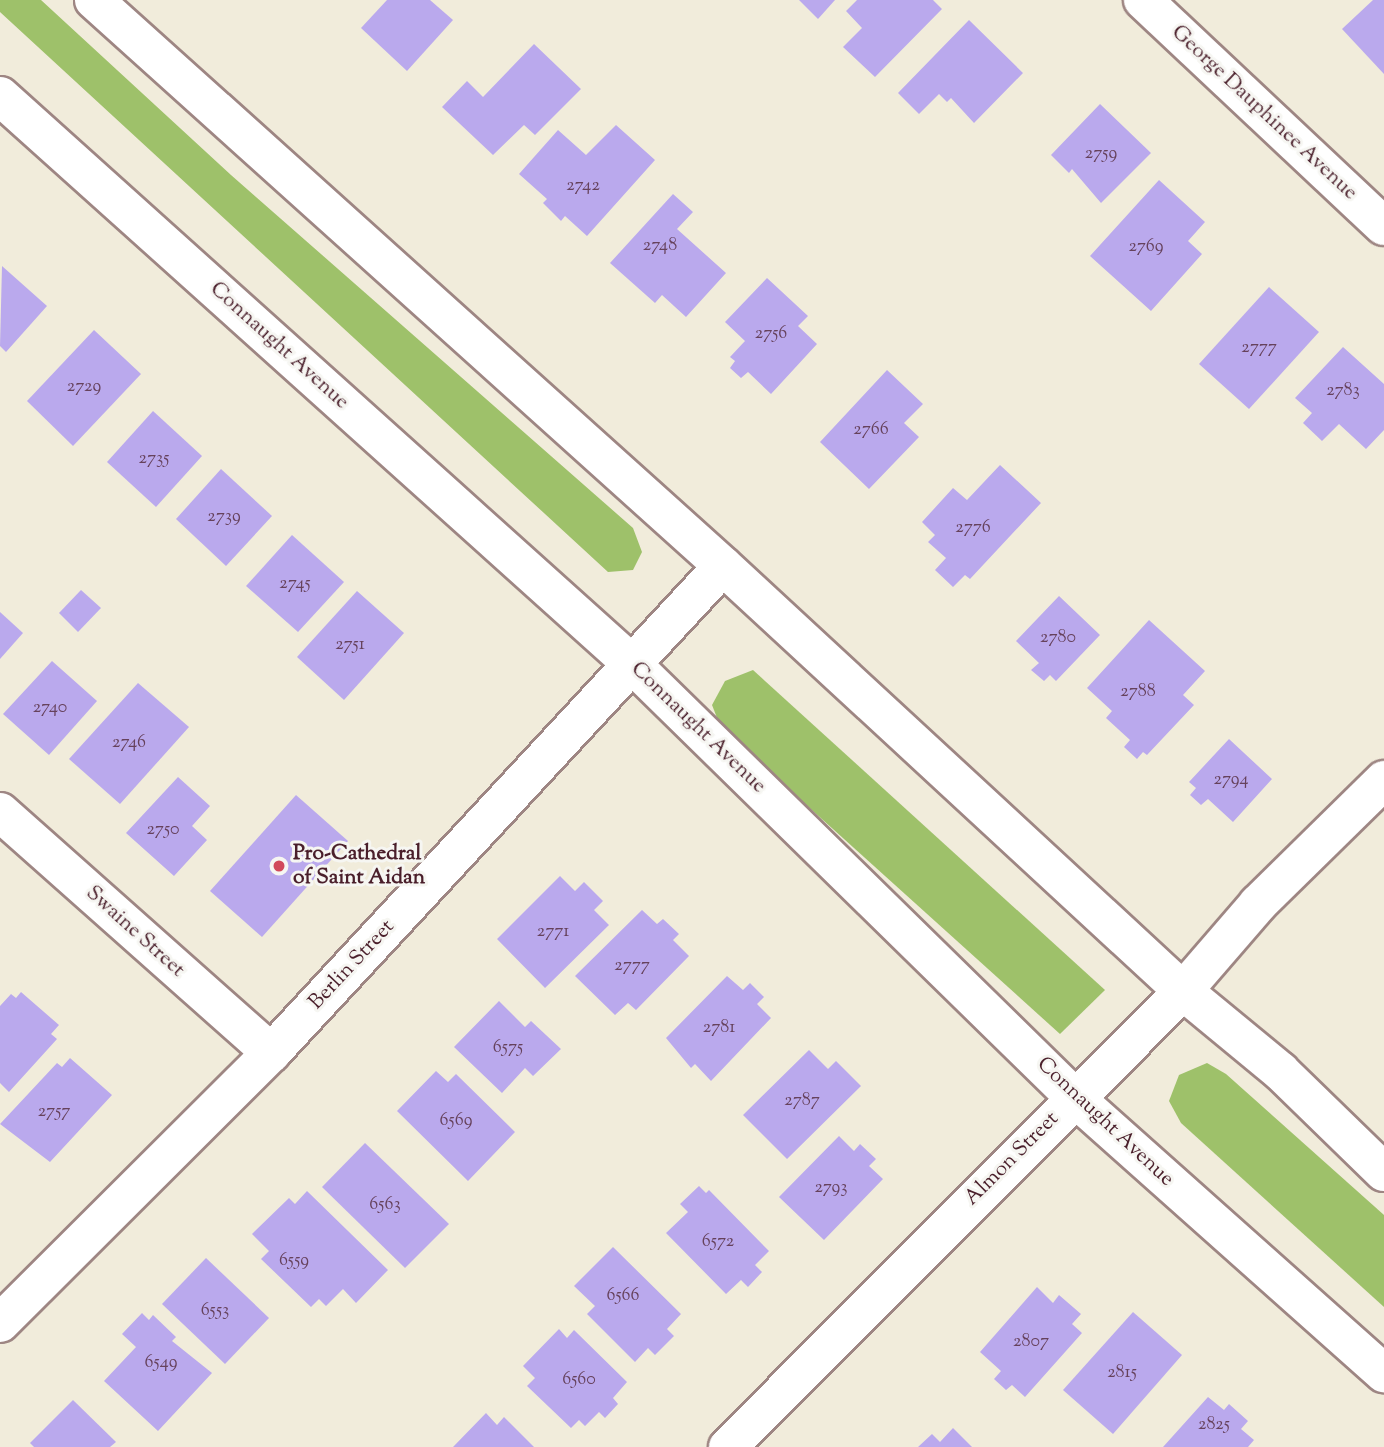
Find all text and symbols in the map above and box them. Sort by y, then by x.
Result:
street label: George Dauphinee Avenue [1166,20,1362,206]
house number: 2759 [1085,143,1117,165]
house number: 2742 [566,175,600,197]
house number: 2748 [643,235,677,257]
house number: 2769 [1128,236,1164,258]
street label: Connaught Avenue [204,277,354,415]
house number: 2756 [755,323,787,345]
house number: 2777 [1241,337,1277,359]
house number: 2729 [67,376,101,398]
house number: 2783 [1326,380,1360,402]
house number: 2766 [853,419,889,441]
house number: 2735 [139,448,169,470]
house number: 2739 [207,506,241,528]
house number: 2776 [955,517,991,539]
house number: 2745 [279,573,311,595]
house number: 2780 [1040,627,1076,649]
house number: 2751 [335,634,365,656]
street label: Connaught Avenue [625,657,771,799]
house number: 2788 [1120,681,1156,703]
house number: 2740 [33,697,67,719]
house number: 2746 [112,732,146,754]
house number: 2794 [1214,769,1248,791]
house number: 2750 [146,819,180,841]
place label: Pro-Cathedral of Saint Aidan [293,841,425,891]
marker: Pro-Cathedral of Saint Aidan [271,858,287,874]
street label: Swaine Street [80,881,190,983]
street label: Berlin Street [304,915,400,1015]
house number: 2771 [537,921,569,943]
house number: 2777 [614,955,650,977]
house number: 2781 [703,1017,735,1039]
house number: 6575 [493,1037,523,1059]
street label: Connaught Avenue [1031,1052,1179,1192]
house number: 2787 [784,1090,820,1112]
house number: 2757 [38,1101,70,1123]
street label: Almon Street [960,1107,1064,1211]
house number: 6569 [440,1110,472,1132]
house number: 2793 [814,1177,848,1199]
house number: 6563 [369,1194,401,1216]
house number: 6572 [702,1231,734,1253]
house number: 6559 [279,1250,309,1272]
house number: 6566 [607,1285,639,1307]
house number: 6553 [201,1300,229,1322]
house number: 2807 [1013,1331,1049,1353]
house number: 6549 [145,1352,177,1374]
house number: 2815 [1107,1362,1137,1384]
house number: 6560 [562,1369,596,1391]
house number: 2825 [1198,1414,1230,1436]

